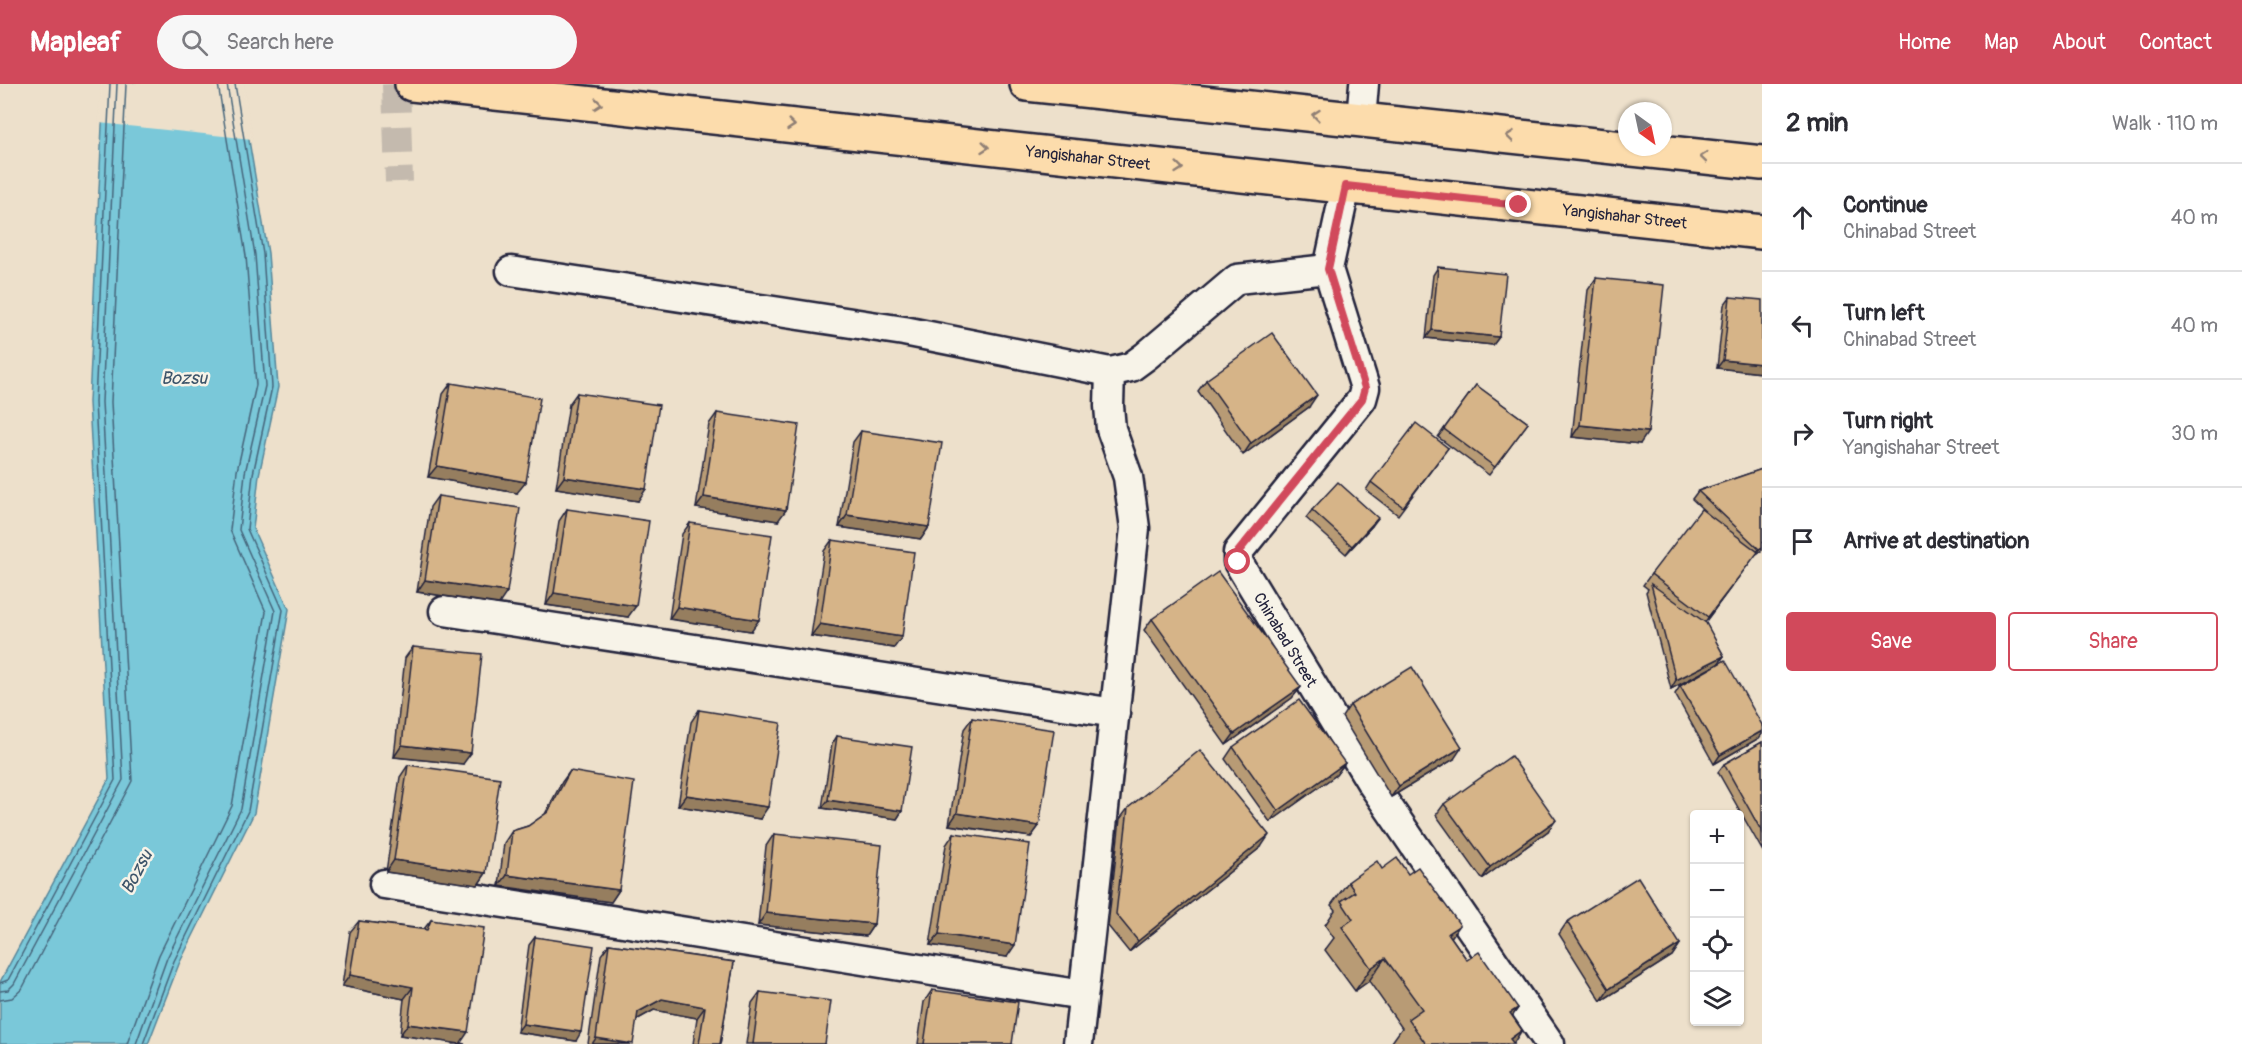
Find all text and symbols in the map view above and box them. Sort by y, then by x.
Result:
search box [157,15,577,69]
text: Mapleaf [30,25,121,60]
icon: search [178,26,211,59]
text: Search here [226,28,334,56]
text: Home [1898,29,1951,56]
text: Map [1984,29,2019,56]
text: About [2052,29,2106,56]
text: Contact [2139,29,2212,56]
one-way arrow [593,97,602,110]
north arrow [1618,102,1672,156]
text: 2 min [1786,107,1848,139]
one-way arrow [1312,109,1321,122]
text: Walk · 110 m [2112,111,2218,136]
one-way arrow [787,118,796,131]
one-way arrow [1505,130,1515,143]
one-way arrow [981,140,990,152]
street label: Yangishahar Street [1024,141,1152,175]
one-way arrow [1699,151,1708,164]
one-way arrow [1175,161,1184,174]
route end [1505,191,1531,217]
text: Continue [1843,191,1927,219]
street label: Yangishahar Street [1560,200,1689,234]
icon: ahead [1786,201,1819,234]
text: 40 m [2171,205,2218,230]
text: Chinabad Street [1843,219,1976,244]
text: Turn left [1843,299,1925,327]
icon: left [1786,309,1819,342]
text: 40 m [2171,313,2218,338]
text: Chinabad Street [1843,327,1976,352]
water label: Bozsu [161,367,208,390]
text: Turn right [1843,407,1933,435]
icon: right [1786,417,1819,450]
text: 30 m [2171,421,2218,446]
text: Yangishahar Street [1843,435,1999,460]
icon: arrive [1786,525,1819,558]
text: Arrive at destination [1843,527,2029,555]
route start [1224,548,1250,574]
street label: Chinabad Street [1249,589,1322,691]
button: Save [1786,612,1996,671]
button: Share [2008,612,2218,671]
map controls [1690,810,1744,1026]
button: + [1690,810,1744,864]
water label: Bozsu [116,845,158,898]
button: − [1690,864,1744,918]
button: locate [1690,918,1744,972]
button: layers [1690,972,1744,1026]

